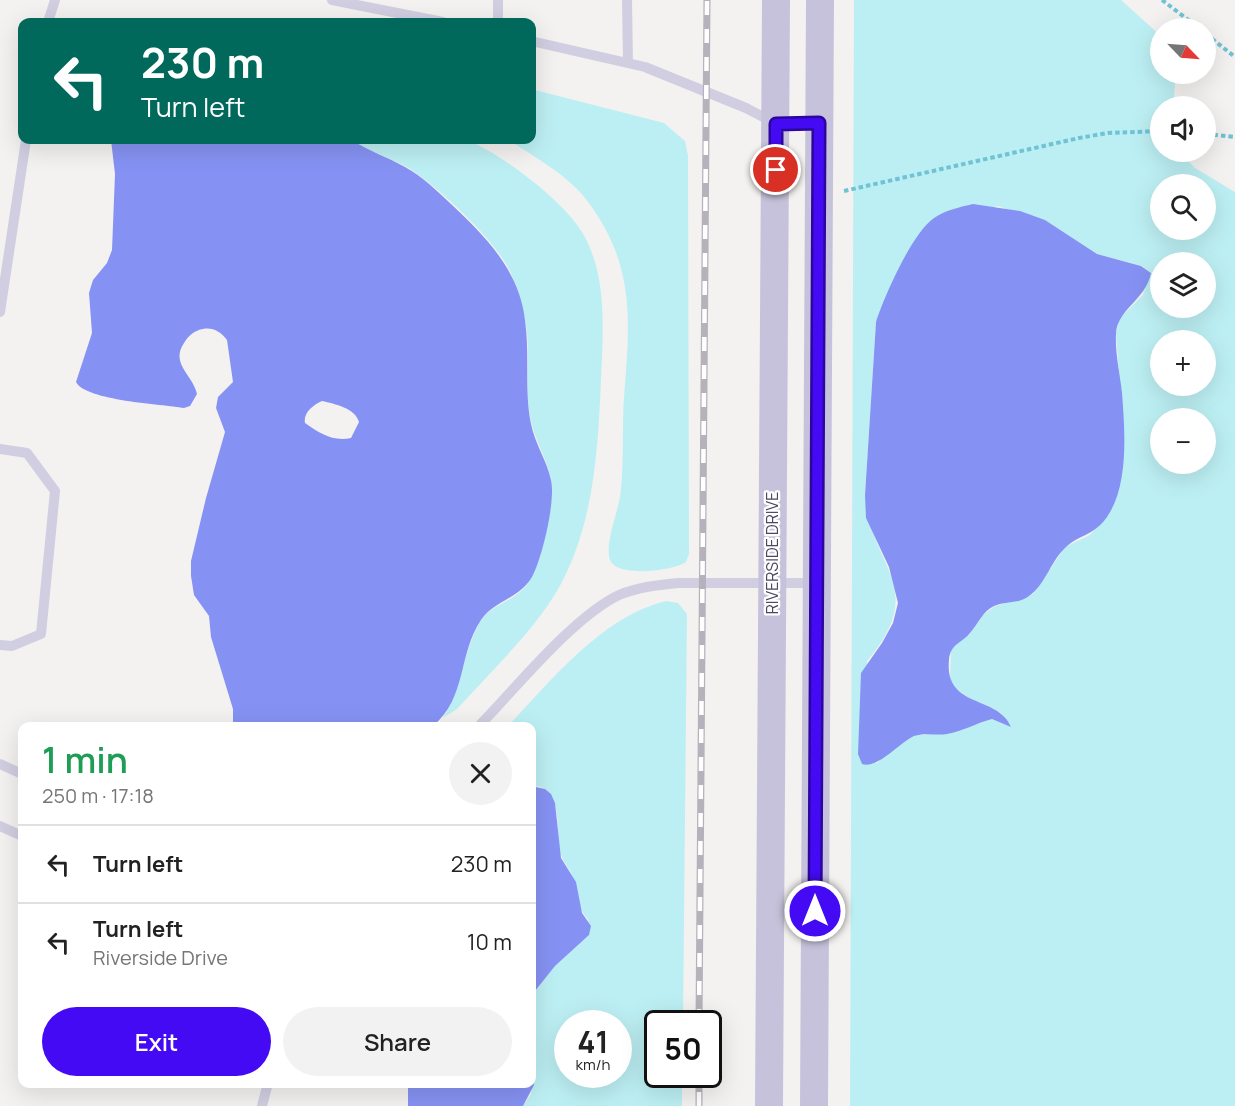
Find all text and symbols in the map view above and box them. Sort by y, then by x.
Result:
north arrow [1150,18,1216,84]
map controls [1150,18,1216,474]
text: 230 m [141,33,264,91]
icon: left [42,42,120,120]
text: Turn left [141,88,245,125]
button: sound [1150,96,1216,162]
pin [750,144,801,195]
icon: arrive [759,153,792,186]
button: search [1150,174,1216,240]
button: layers [1150,252,1216,318]
button: + [1150,330,1216,396]
button: − [1150,408,1216,474]
street label: RIVERSIDE DRIVE [761,492,783,614]
text: 1 min [42,735,128,784]
button: close [449,742,512,805]
text: 250 m · 17:18 [42,782,154,809]
icon: left [42,848,75,881]
text: Turn left [93,849,183,879]
text: 230 m [451,849,512,879]
position arrow [783,879,847,943]
text: Turn left [93,914,183,944]
icon: left [42,926,75,959]
text: 10 m [467,927,512,957]
text: Riverside Drive [93,944,228,971]
button: Exit [42,1007,271,1076]
button: Share [283,1007,512,1076]
speed limit sign: 50 [644,1010,722,1088]
text: 41 [577,1021,609,1062]
text: km/h [576,1054,610,1075]

